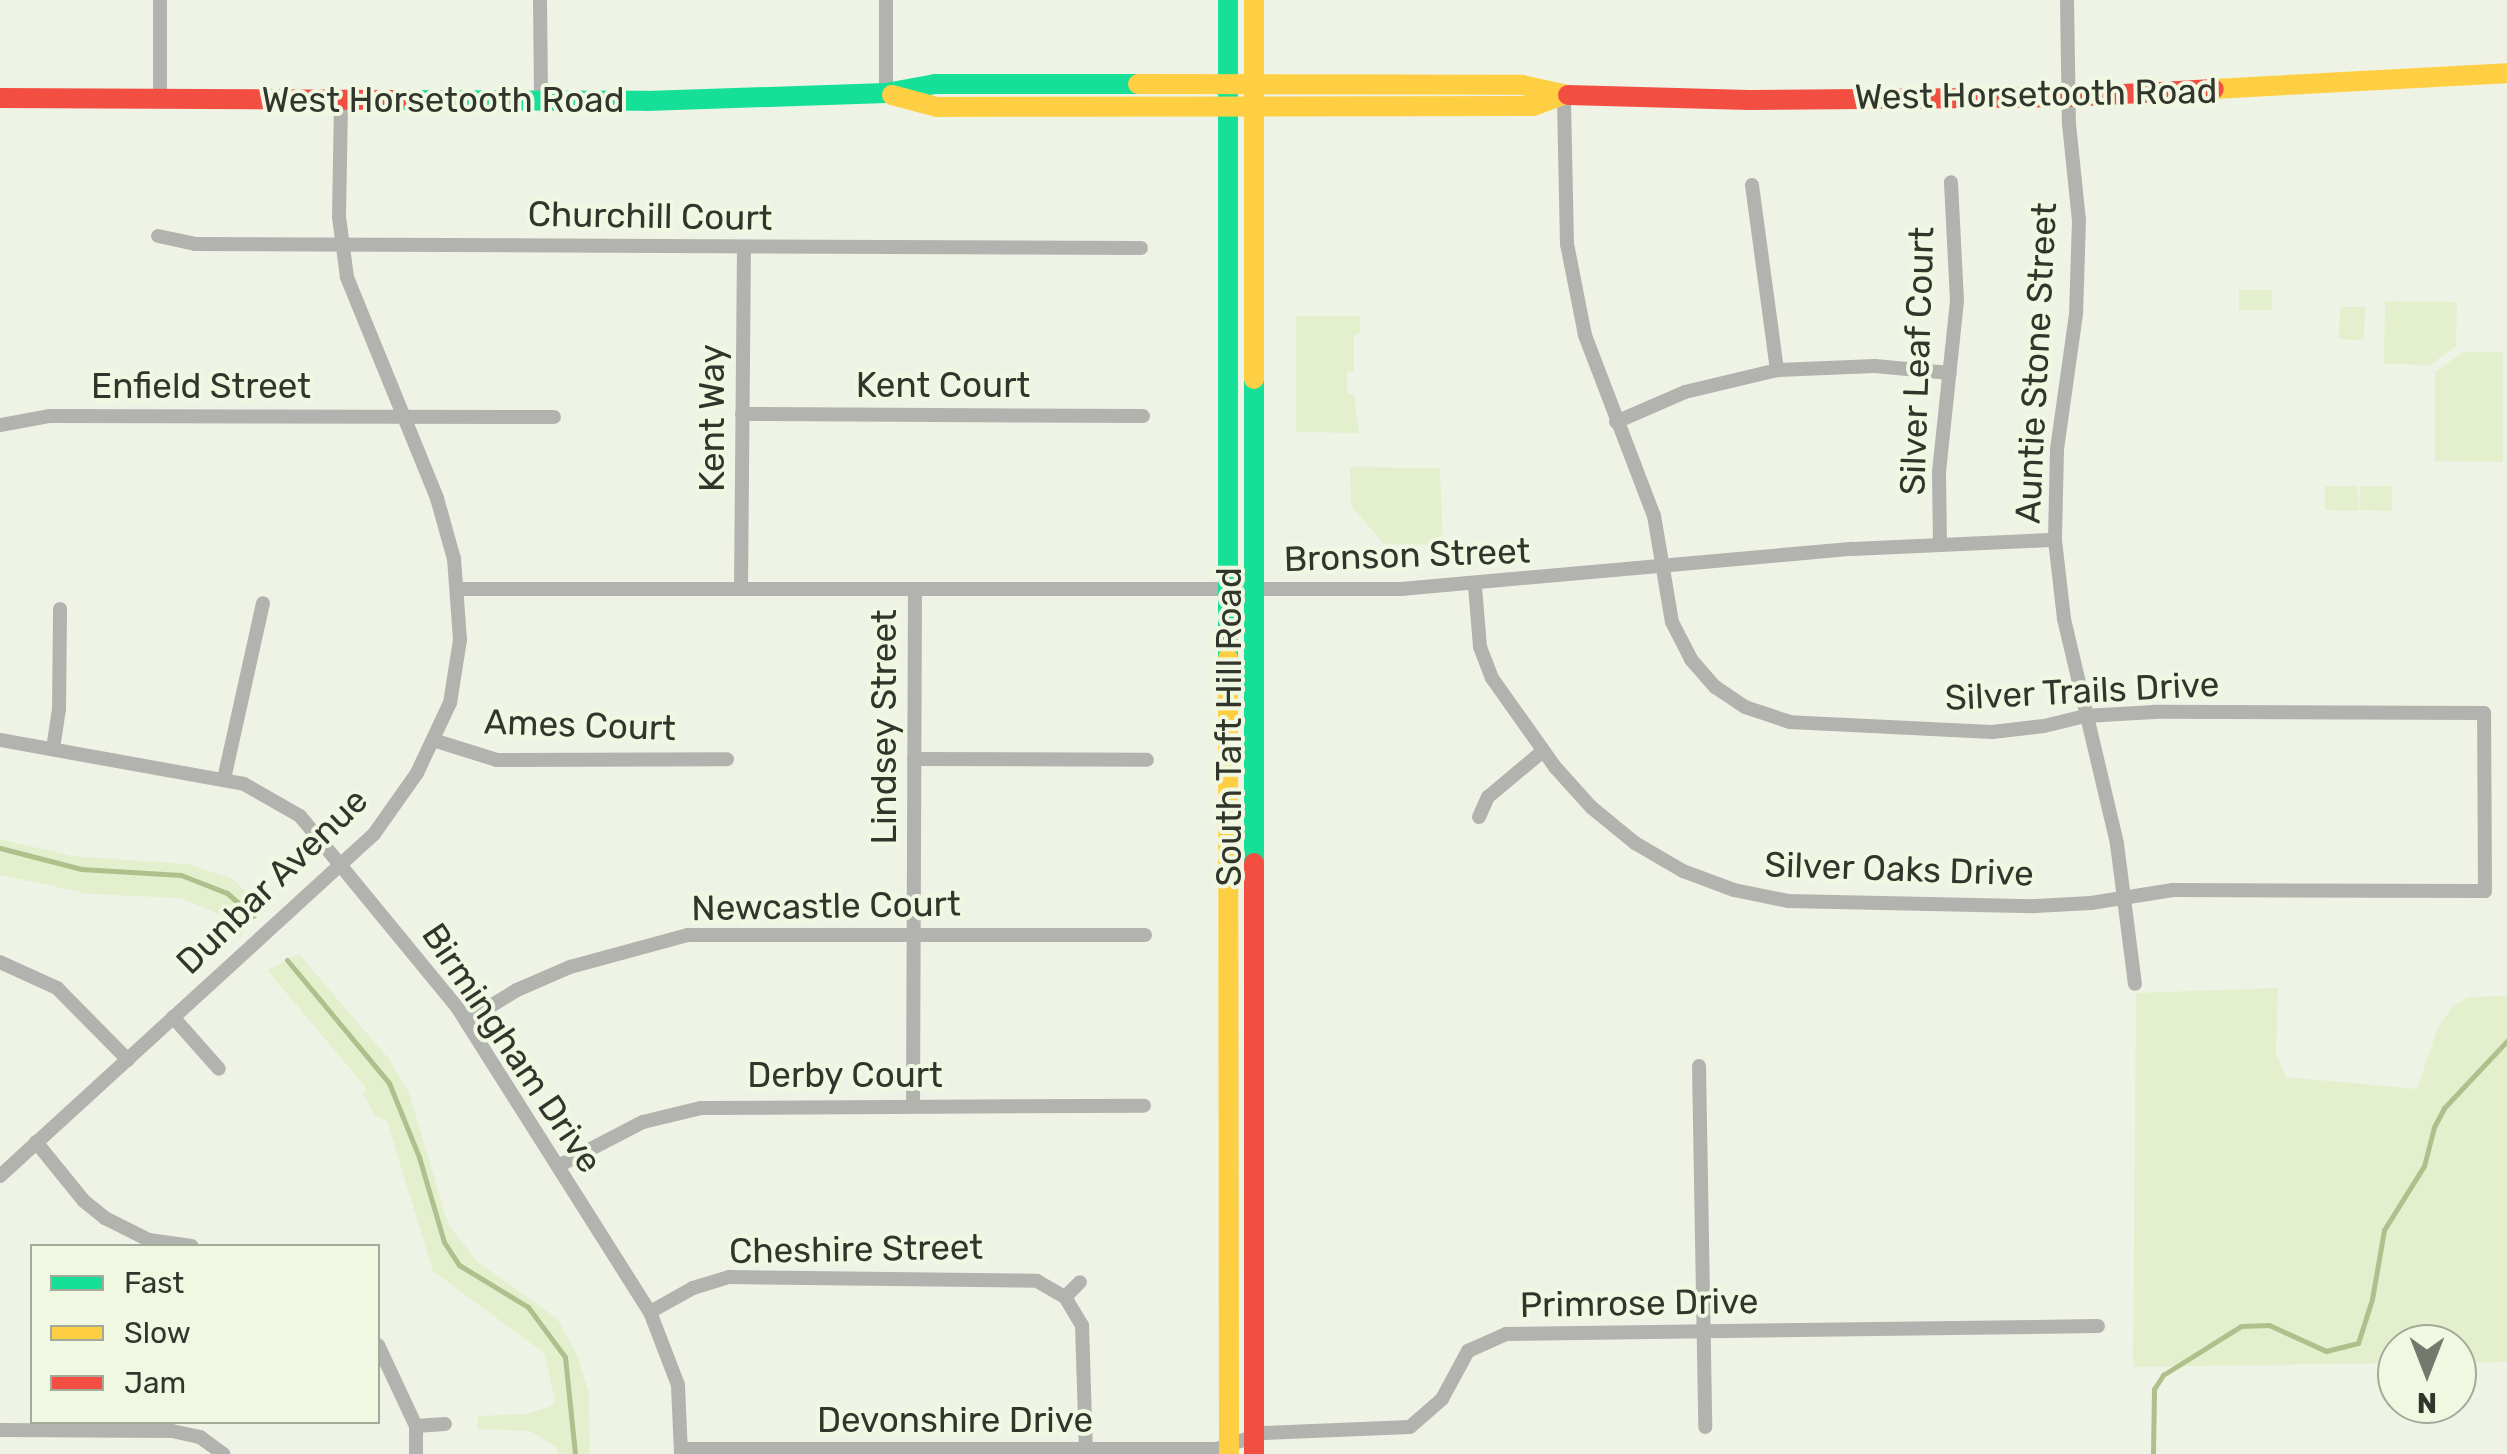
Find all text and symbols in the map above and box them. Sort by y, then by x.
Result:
street label: West Horsetooth Road [1854,70,2218,118]
street label: West Horsetooth Road [262,79,624,121]
street label: Churchill Court [527,193,773,239]
street label: Auntie Stone Street [2007,201,2065,525]
street label: Silver Leaf Court [1891,225,1943,497]
street label: Kent Way [691,344,733,492]
street label: Kent Court [856,364,1030,406]
street label: Enfield Street [91,365,311,407]
street label: Bronson Street [1283,530,1531,580]
street label: South Taft Hill Road [1208,567,1250,887]
street label: Lindsey Street [863,609,905,845]
street label: Silver Trails Drive [1943,663,2221,719]
street label: Ames Court [483,701,677,749]
street label: Dunbar Avenue [167,779,377,983]
street label: Silver Oaks Drive [1763,843,2035,895]
street label: Newcastle Court [691,883,961,929]
street label: Birmingham Drive [413,915,611,1181]
street label: Derby Court [747,1054,943,1096]
street label: Cheshire Street [729,1226,983,1272]
legend [30,1244,380,1424]
text: Fast [124,1265,184,1301]
street label: Primrose Drive [1519,1280,1759,1326]
text: Slow [124,1315,191,1351]
north arrow [2377,1324,2477,1424]
text: Jam [124,1365,186,1401]
text: N [2417,1386,2437,1419]
street label: Devonshire Drive [817,1399,1093,1441]

